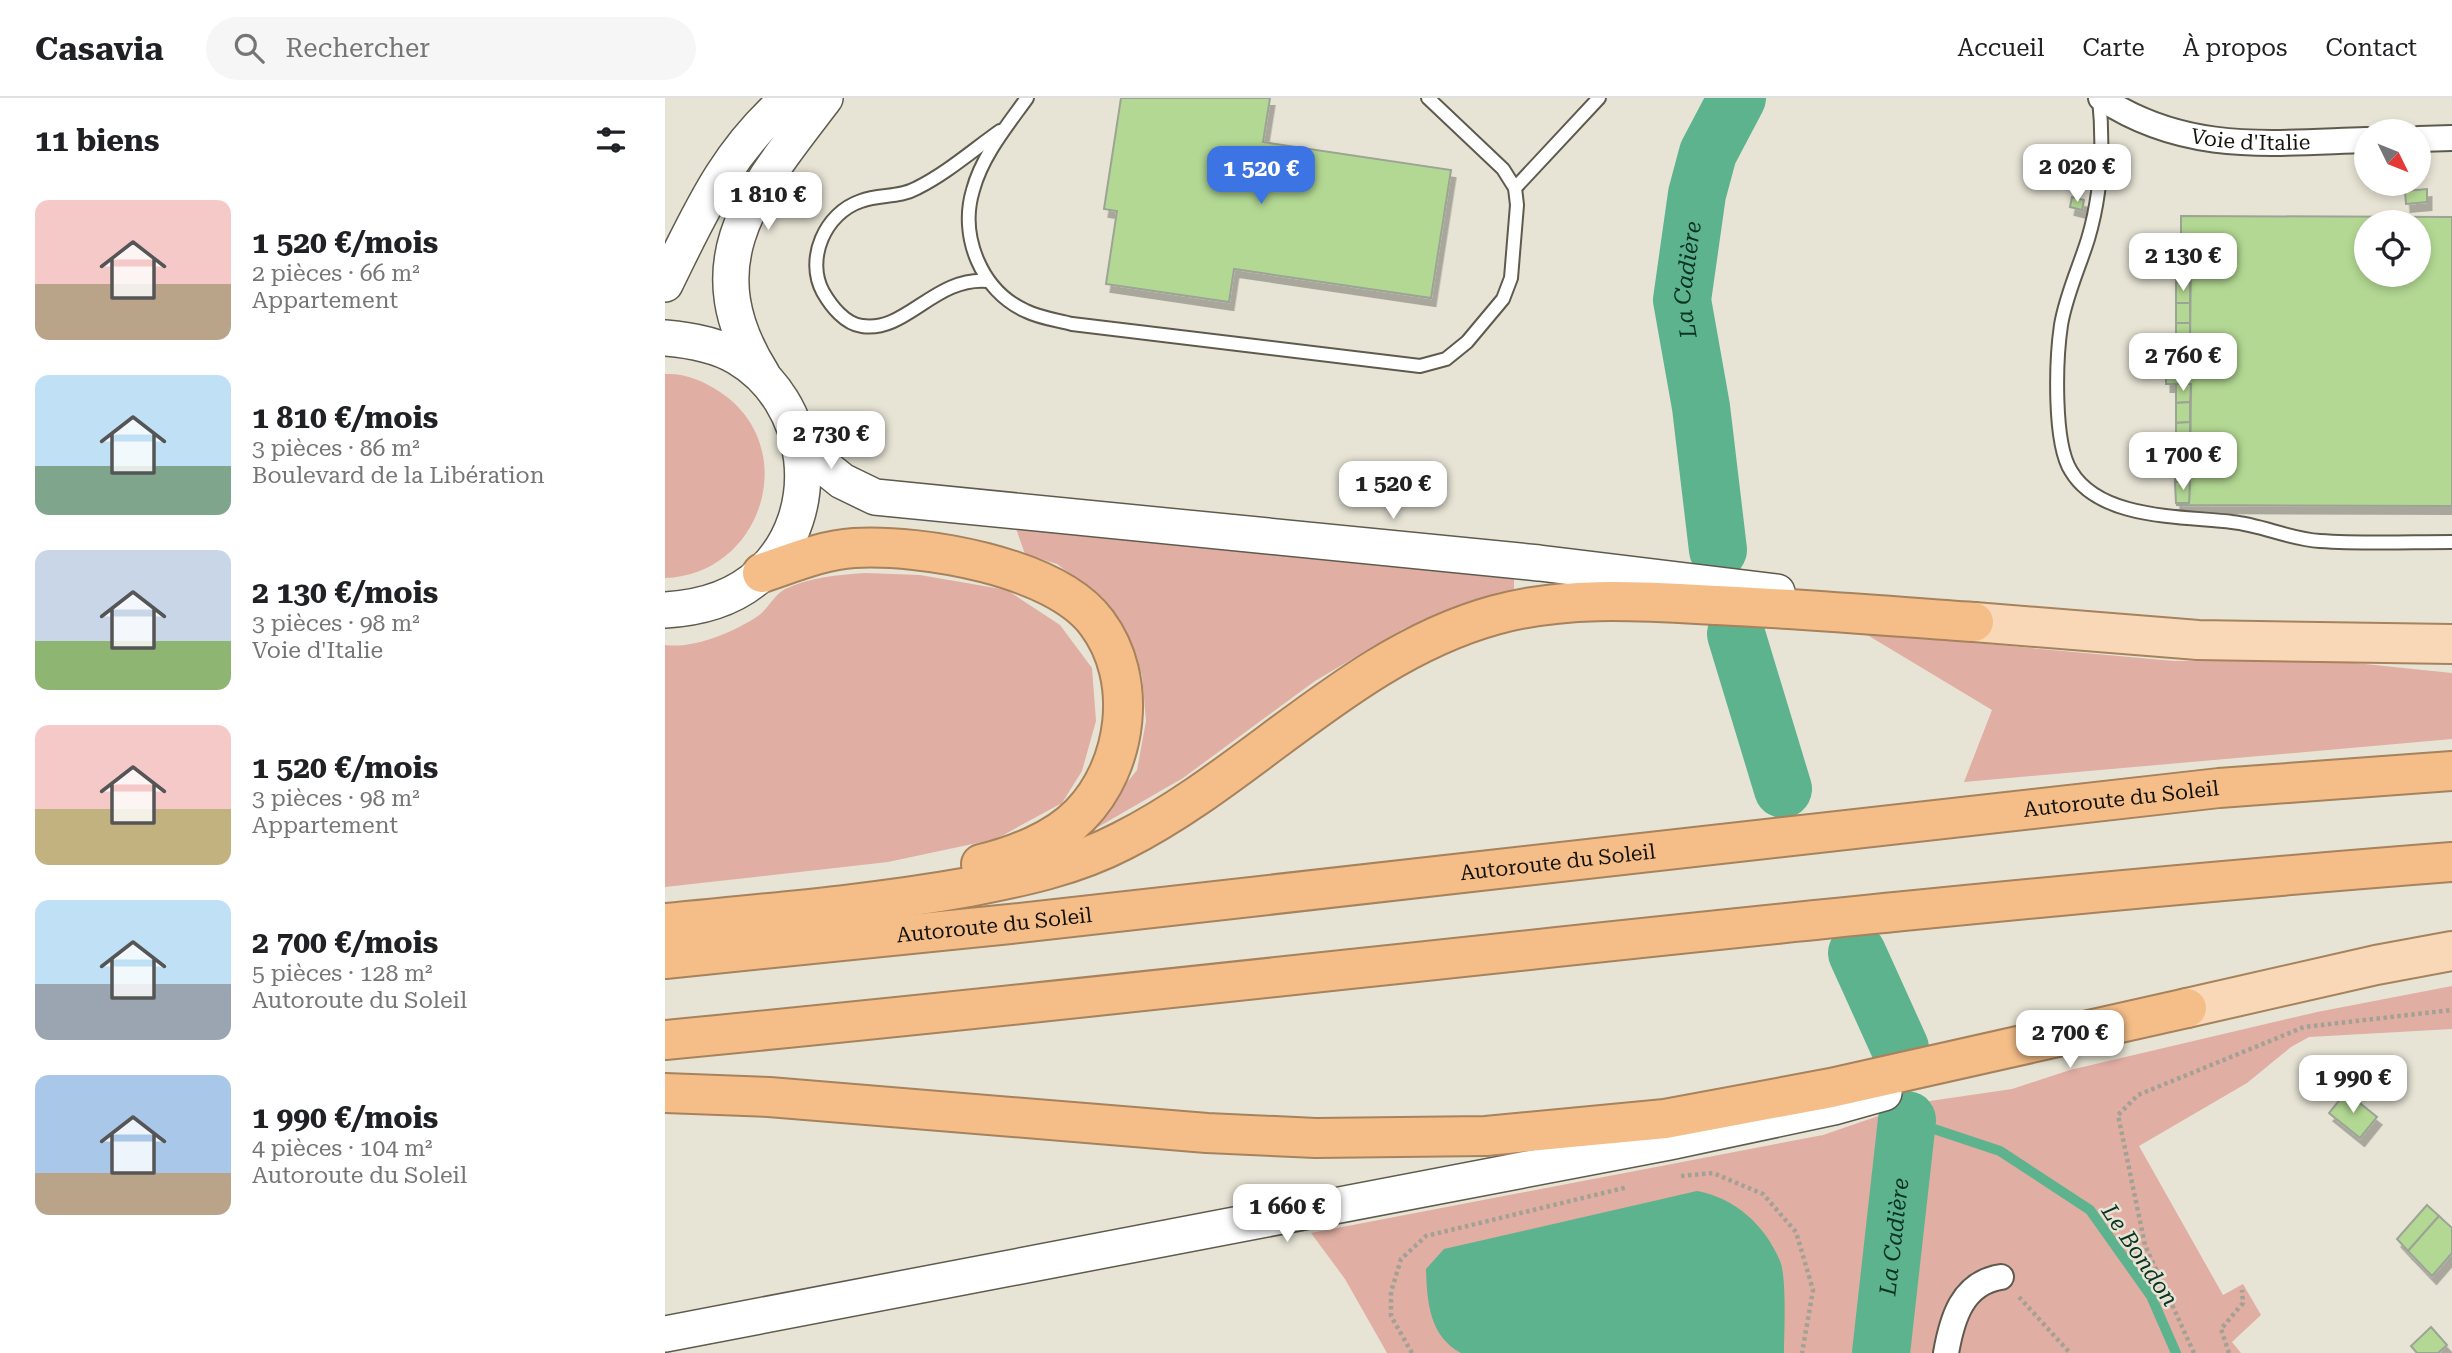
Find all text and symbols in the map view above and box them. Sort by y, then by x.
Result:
search box [206,17,696,80]
text: Casavia [35,29,164,68]
icon: search [230,29,268,67]
text: Rechercher [286,33,430,63]
text: Accueil [1958,34,2044,62]
text: Carte [2082,34,2145,62]
text: À propos [2183,34,2287,62]
text: Contact [2325,34,2417,62]
north arrow [2354,119,2431,196]
map controls [2354,119,2431,287]
icon: filters [592,121,630,159]
text: 11 biens [35,123,159,158]
street label: Voie d'Italie [2189,124,2311,155]
pin: 2 020 € [2012,144,2142,204]
pin: 1 520 € [1196,146,1326,206]
text: 2 020 € [2039,153,2115,180]
text: 1 520 € [1223,155,1299,182]
pin: 1 810 € [703,172,833,232]
text: 1 810 € [730,181,806,208]
button: locate [2354,210,2431,287]
water label: La Cadière [1668,220,1707,341]
text: 1 520 €/mois [252,225,438,260]
icon: home [91,228,175,312]
pin: 2 130 € [2118,234,2248,293]
text: 2 130 € [2145,242,2221,269]
text: 2 pièces · 66 m² [252,260,420,287]
text: Appartement [252,287,398,314]
pin: 2 760 € [2118,334,2248,393]
text: 2 760 € [2145,342,2221,369]
text: 1 810 €/mois [252,400,438,435]
icon: home [91,403,175,487]
pin: 2 730 € [766,412,896,471]
text: 2 730 € [793,420,869,447]
pin: 1 700 € [2118,432,2248,492]
text: 3 pièces · 86 m² [252,435,420,462]
text: 1 700 € [2145,441,2221,468]
text: Boulevard de la Libération [252,462,545,489]
pin: 1 520 € [1328,462,1458,521]
text: 1 520 € [1355,470,1431,497]
text: 2 130 €/mois [252,575,438,610]
icon: home [91,578,175,662]
text: 3 pièces · 98 m² [252,610,420,637]
text: Voie d'Italie [252,637,383,664]
text: 1 520 €/mois [252,750,438,785]
icon: home [91,753,175,837]
street label: Autoroute du Soleil [2022,776,2221,822]
text: 3 pièces · 98 m² [252,785,420,812]
text: Appartement [252,812,398,839]
street label: Autoroute du Soleil [1459,839,1657,885]
street label: Autoroute du Soleil [895,903,1094,947]
text: 2 700 €/mois [252,925,438,960]
icon: home [91,928,175,1012]
text: 5 pièces · 128 m² [252,960,433,987]
text: Autoroute du Soleil [252,987,467,1014]
pin: 2 700 € [2005,1010,2135,1070]
text: 2 700 € [2032,1019,2108,1046]
pin: 1 990 € [2288,1056,2418,1115]
text: 1 990 € [2315,1064,2391,1091]
text: 1 990 €/mois [252,1100,438,1135]
icon: home [91,1103,175,1187]
text: 4 pièces · 104 m² [252,1135,433,1162]
text: Autoroute du Soleil [252,1162,467,1189]
water label: La Cadière [1874,1177,1914,1298]
pin: 1 660 € [1222,1184,1352,1244]
text: 1 660 € [1249,1193,1325,1220]
water label: Le Bondon [2095,1198,2183,1311]

